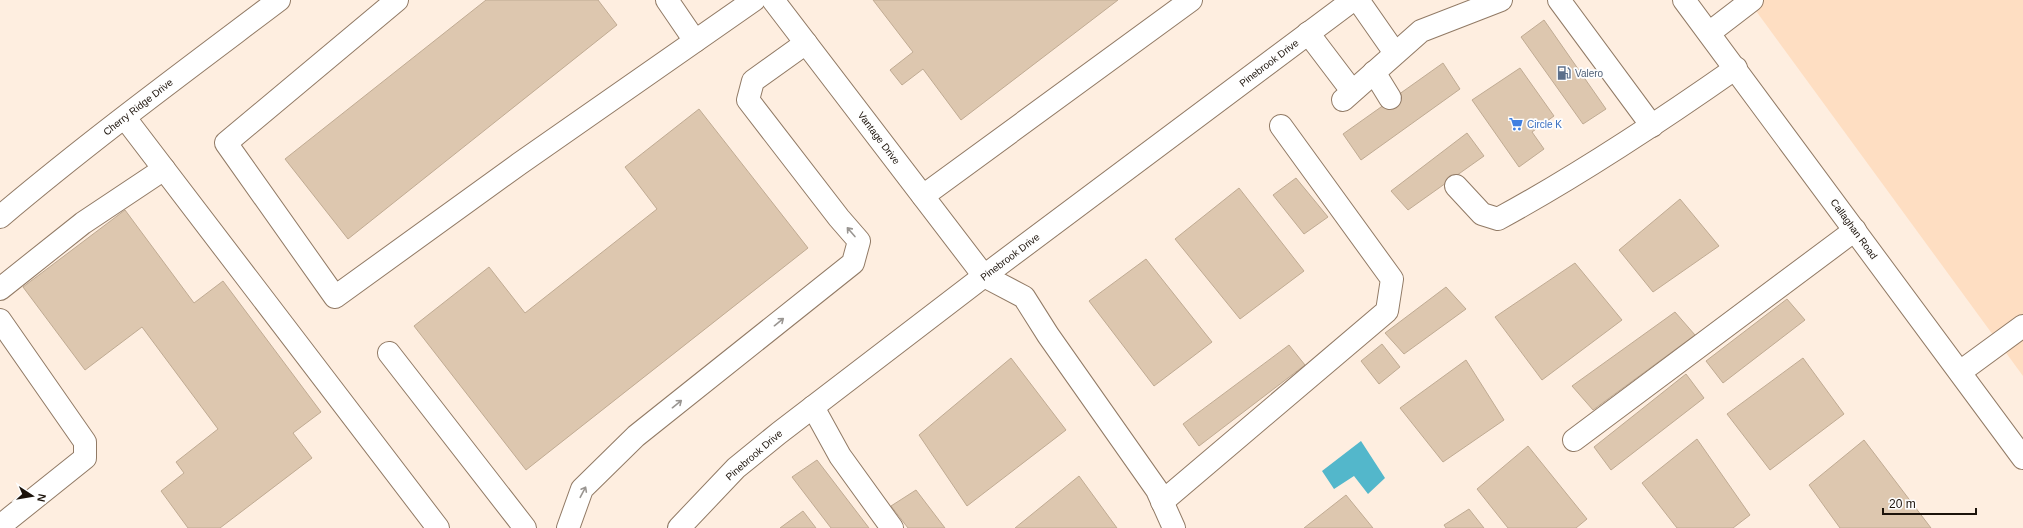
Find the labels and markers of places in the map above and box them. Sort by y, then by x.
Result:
fuel station icon: Valero [1556,65,1572,81]
place label: Valero [1575,68,1604,79]
supermarket icon: Circle K [1508,116,1524,132]
place label: Circle K [1527,119,1562,130]

